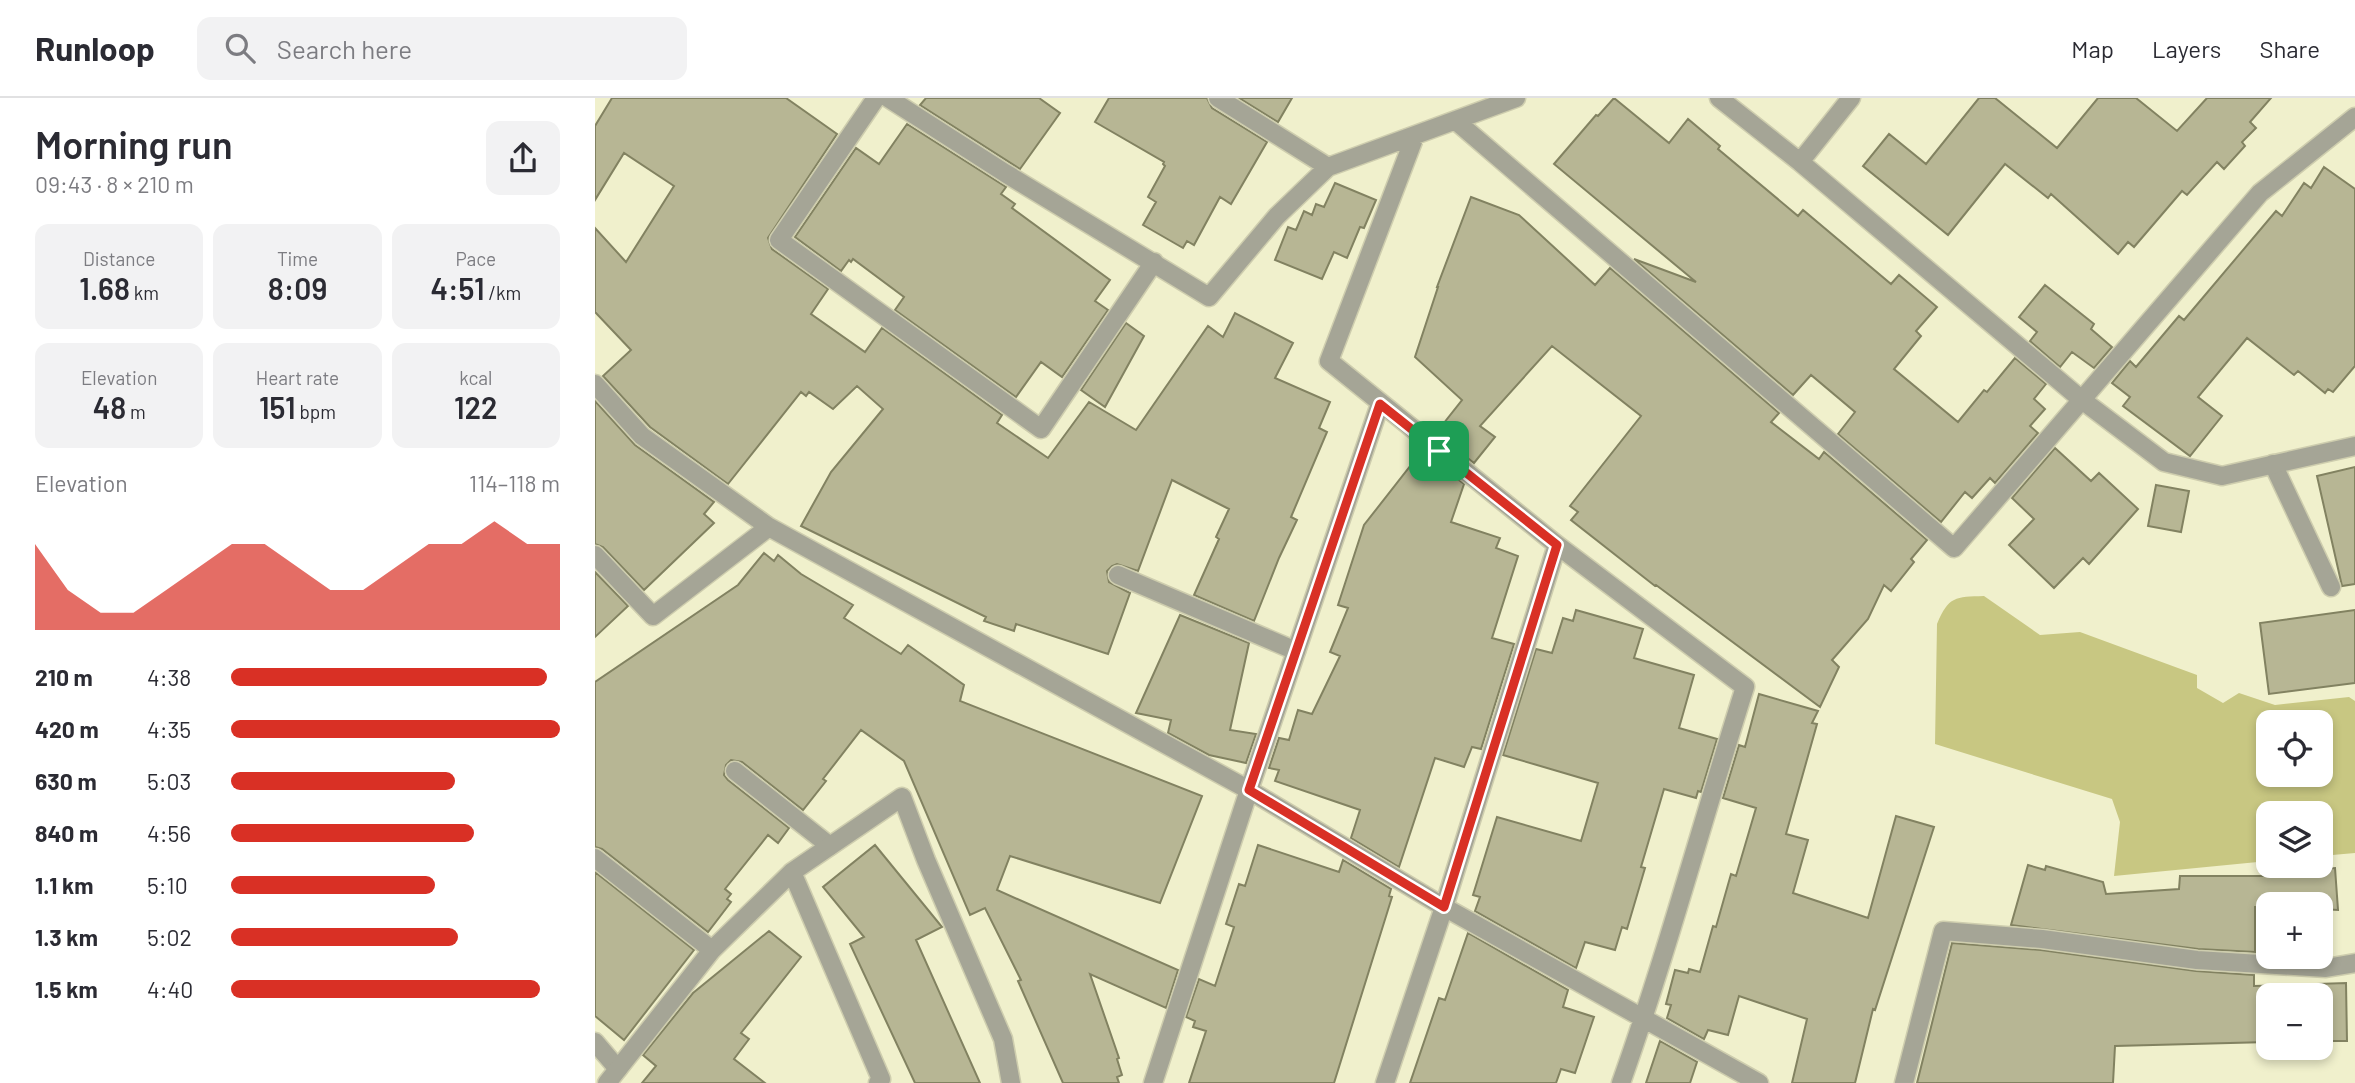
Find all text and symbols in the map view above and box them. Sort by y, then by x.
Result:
search box [197,17,687,80]
text: Runloop [35,28,155,68]
icon: search [221,29,259,67]
text: Search here [277,33,412,64]
text: Map [2071,34,2114,63]
text: Layers [2152,34,2221,63]
text: Share [2259,34,2320,63]
text: Morning run [35,121,233,167]
button: share [486,121,560,195]
text: 09:43 · 8 × 210 m [35,170,194,198]
text: Distance [83,247,155,270]
text: Time [277,247,318,270]
text: Pace [455,247,496,270]
text: 1.68 [79,270,130,306]
text: 8:09 [268,270,327,306]
text: 4:51 [430,270,485,306]
text: km [130,281,159,304]
text: /km [485,281,521,304]
text: Elevation [81,366,157,389]
text: Heart rate [256,366,339,389]
text: kcal [459,366,492,389]
text: 48 [93,389,126,425]
text: 151 [259,389,296,425]
text: 122 [454,389,498,425]
text: m [126,400,146,423]
text: bpm [296,400,336,423]
pin [1409,421,1469,481]
icon: arrive [1420,432,1458,470]
text: Elevation [35,469,128,497]
text: 114–118 m [469,469,560,497]
text: 210 m [35,663,93,691]
text: 4:38 [147,663,191,691]
map controls [2256,710,2333,1060]
button: locate [2256,710,2333,787]
text: 420 m [35,715,99,743]
text: 4:35 [147,715,191,743]
text: 630 m [35,767,97,795]
text: 5:03 [147,767,191,795]
button: layers [2256,801,2333,878]
text: 840 m [35,819,98,847]
text: 4:56 [147,819,191,847]
text: 1.1 km [35,871,94,899]
text: 5:10 [147,871,188,899]
button: + [2256,892,2333,969]
text: 1.3 km [35,923,98,951]
text: 5:02 [147,923,192,951]
text: 1.5 km [35,975,98,1003]
text: 4:40 [147,975,193,1003]
button: − [2256,983,2333,1060]

